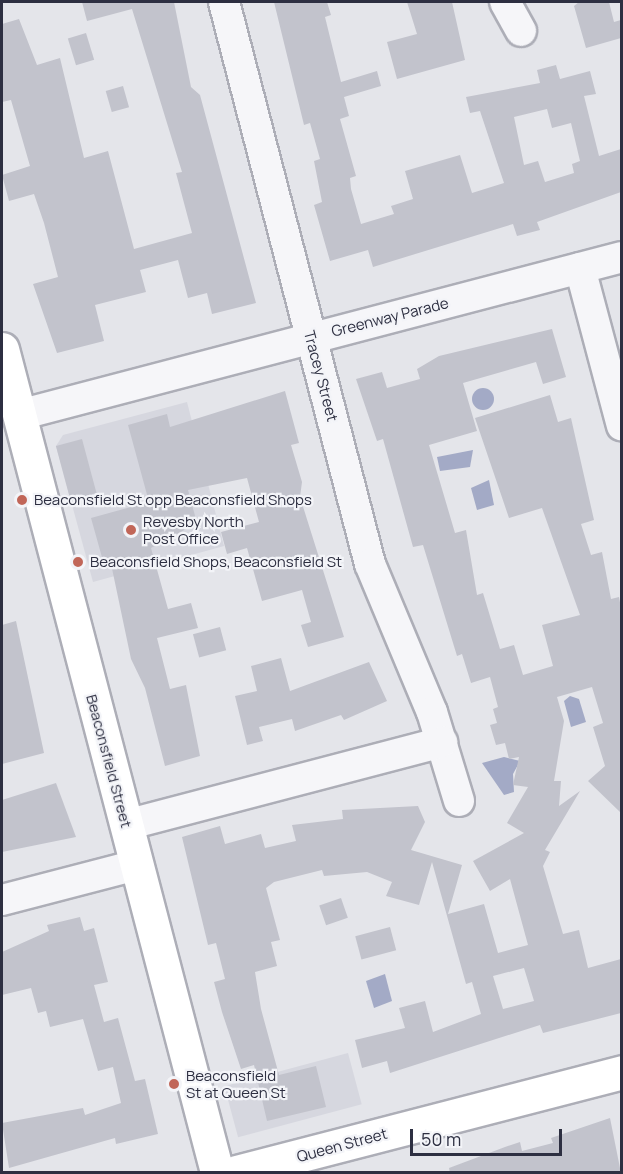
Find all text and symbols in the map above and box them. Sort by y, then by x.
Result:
street label: Greenway Parade [330,294,450,340]
street label: Tracey Street [300,329,342,423]
place label: Beaconsfield St opp Beaconsfield Shops [34,491,312,509]
marker: Beaconsfield St opp Beaconsfield Shops [15,493,29,507]
place label: Revesby North Post Office [143,512,244,547]
marker: Revesby North Post Office [124,523,138,537]
place label: Beaconsfield Shops, Beaconsfield St [90,553,342,571]
marker: Beaconsfield Shops, Beaconsfield St [71,555,85,569]
street label: Beaconsfield Street [83,692,135,830]
place label: Beaconsfield St at Queen St [186,1066,286,1101]
marker: Beaconsfield St at Queen St [167,1077,181,1091]
scale bar [413,1117,564,1155]
street label: Queen Street [295,1124,389,1166]
text: 50 m [421,1127,461,1151]

